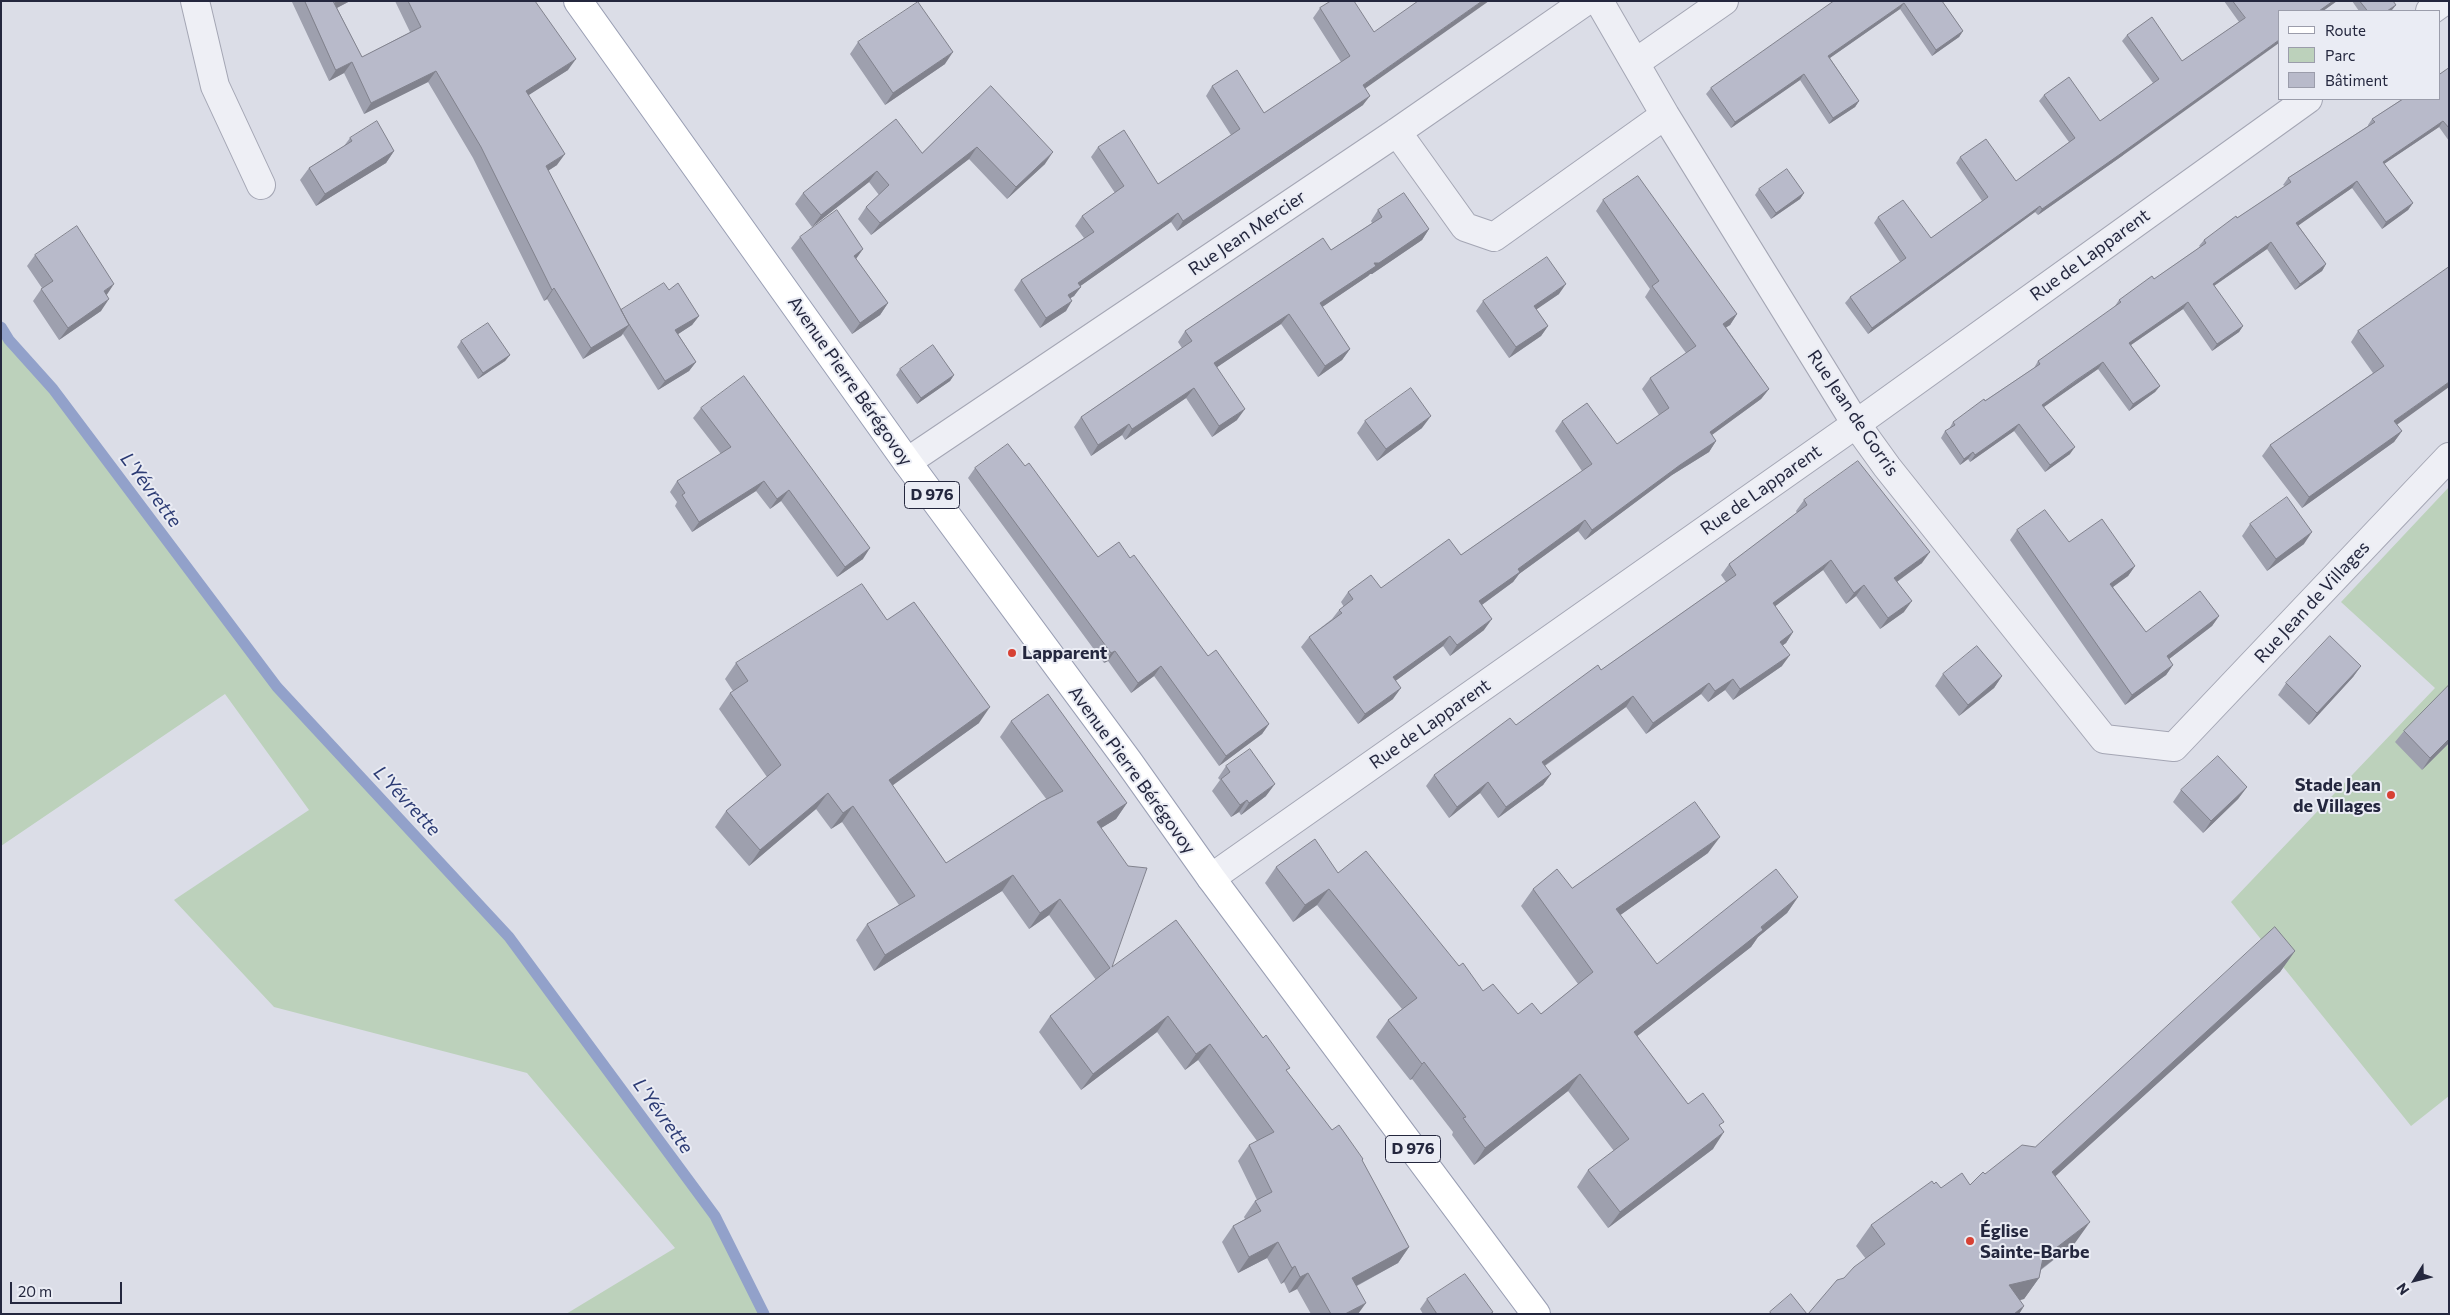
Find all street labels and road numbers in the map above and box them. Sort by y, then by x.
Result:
street label: Rue Jean Mercier [1184,186,1310,280]
street label: Rue de Lapparent [2026,204,2154,306]
street label: Avenue Pierre Bérégovoy [783,292,917,470]
street label: Rue Jean de Gorris [1803,346,1903,480]
street label: Rue de Lapparent [1696,440,1826,540]
road number: D 976 [904,482,960,508]
street label: Rue Jean de Villages [2250,536,2374,668]
street label: Rue de Lapparent [1365,674,1495,774]
street label: Avenue Pierre Bérégovoy [1064,682,1200,858]
road number: D 976 [1386,1136,1440,1162]

